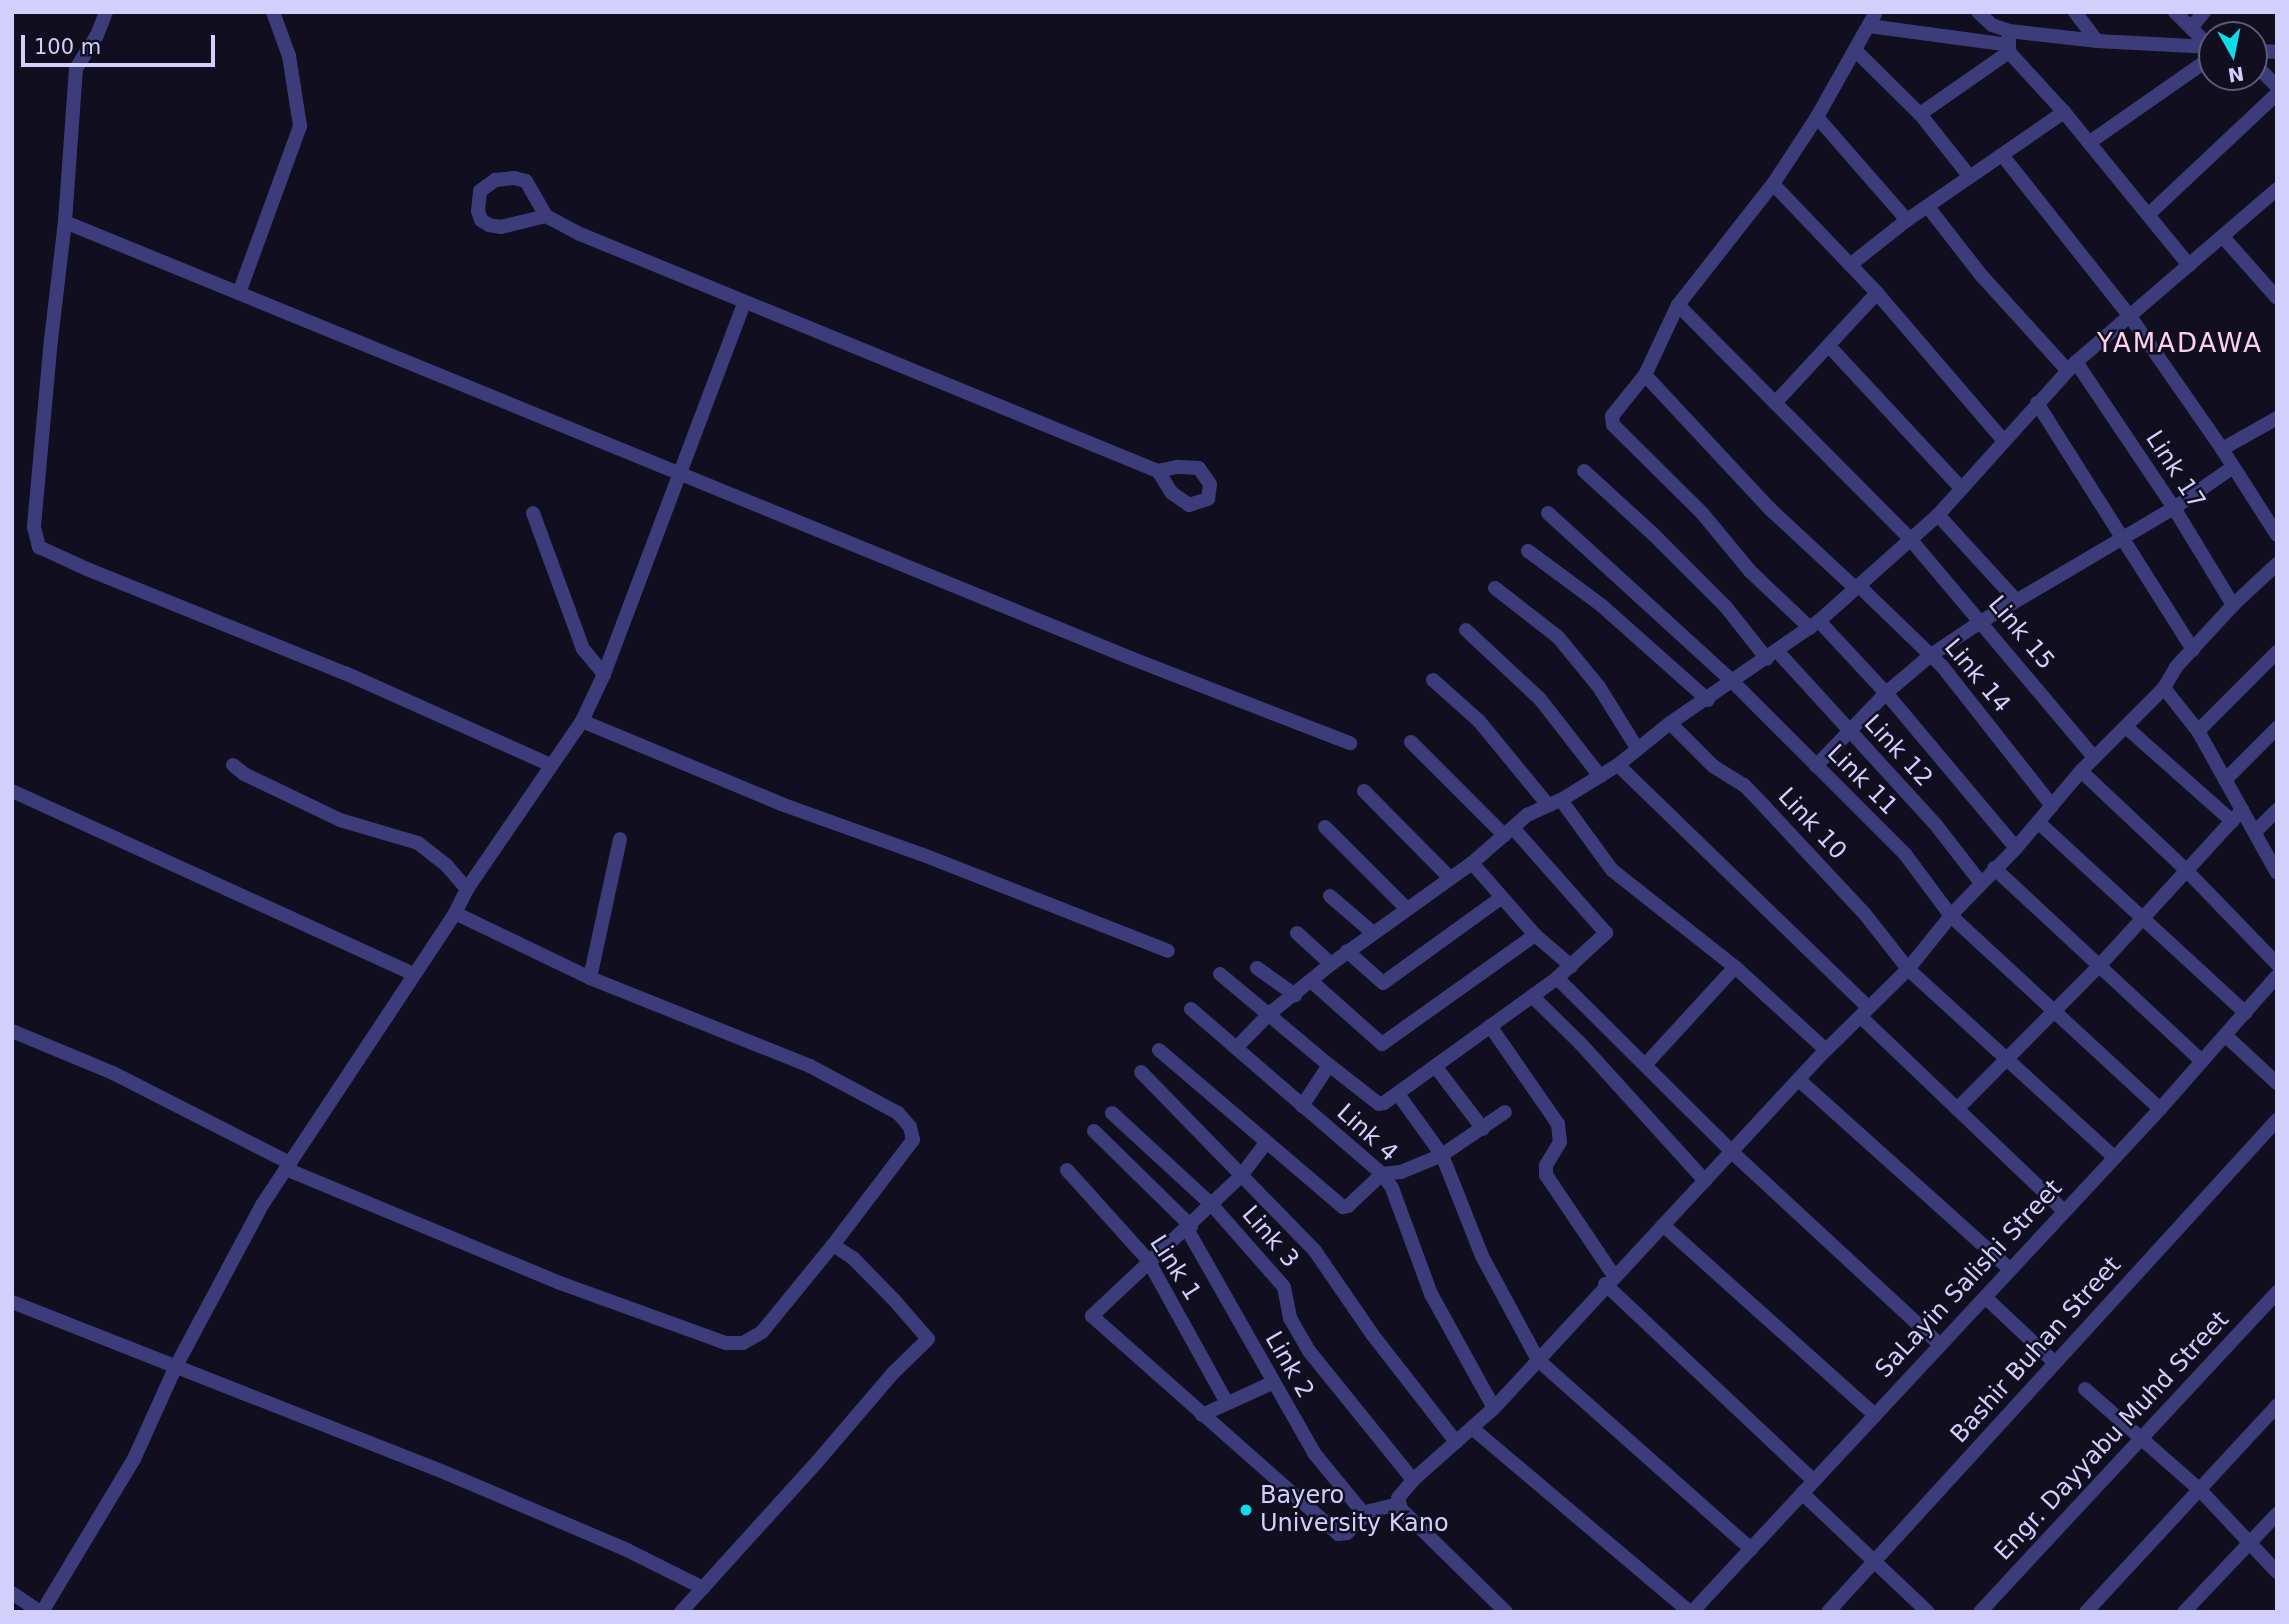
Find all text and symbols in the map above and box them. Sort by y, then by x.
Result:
scale bar [24,21,219,65]
north arrow [2198,21,2268,91]
text: 100 m [34,35,101,59]
text: N [2226,63,2246,87]
district label: YAMADAWA [2098,328,2262,360]
street label: Link 17 [2139,426,2211,514]
street label: Link 15 [1982,590,2060,676]
street label: Link 14 [1938,633,2016,719]
street label: Link 12 [1858,709,1938,793]
street label: Link 11 [1821,739,1903,821]
street label: Link 10 [1772,782,1852,866]
street label: Link 4 [1331,1098,1403,1168]
street label: SaLayin Salishi Street [1870,1174,2068,1384]
street label: Link 3 [1235,1200,1305,1274]
street label: Link 1 [1143,1230,1207,1306]
street label: Bashir Buhan Street [1945,1251,2127,1449]
street label: Engr. Dayyabu Muhd Street [1989,1306,2235,1566]
street label: Link 2 [1259,1327,1319,1403]
place label: Bayero University Kano [1260,1482,1449,1538]
marker: Bayero University Kano [1238,1502,1254,1518]

